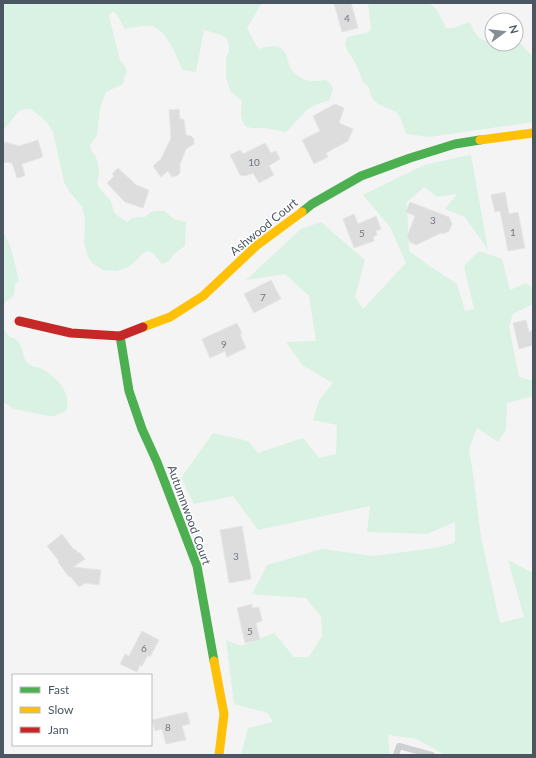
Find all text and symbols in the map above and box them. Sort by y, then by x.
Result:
house number: 4 [344,12,350,24]
north arrow [484,12,524,52]
text: N [507,24,522,35]
house number: 10 [248,156,260,168]
street label: Ashwood Court [227,194,301,258]
house number: 3 [430,214,436,226]
house number: 1 [510,226,516,238]
house number: 5 [359,227,365,239]
house number: 7 [260,291,266,303]
house number: 9 [221,338,227,350]
street label: Autumnwood Court [164,463,215,567]
house number: 3 [233,550,239,562]
house number: 5 [247,625,253,637]
house number: 6 [141,642,147,654]
legend [12,674,152,746]
text: Fast [48,682,70,697]
text: Slow [48,702,74,717]
house number: 8 [165,721,171,733]
text: Jam [48,722,69,737]

